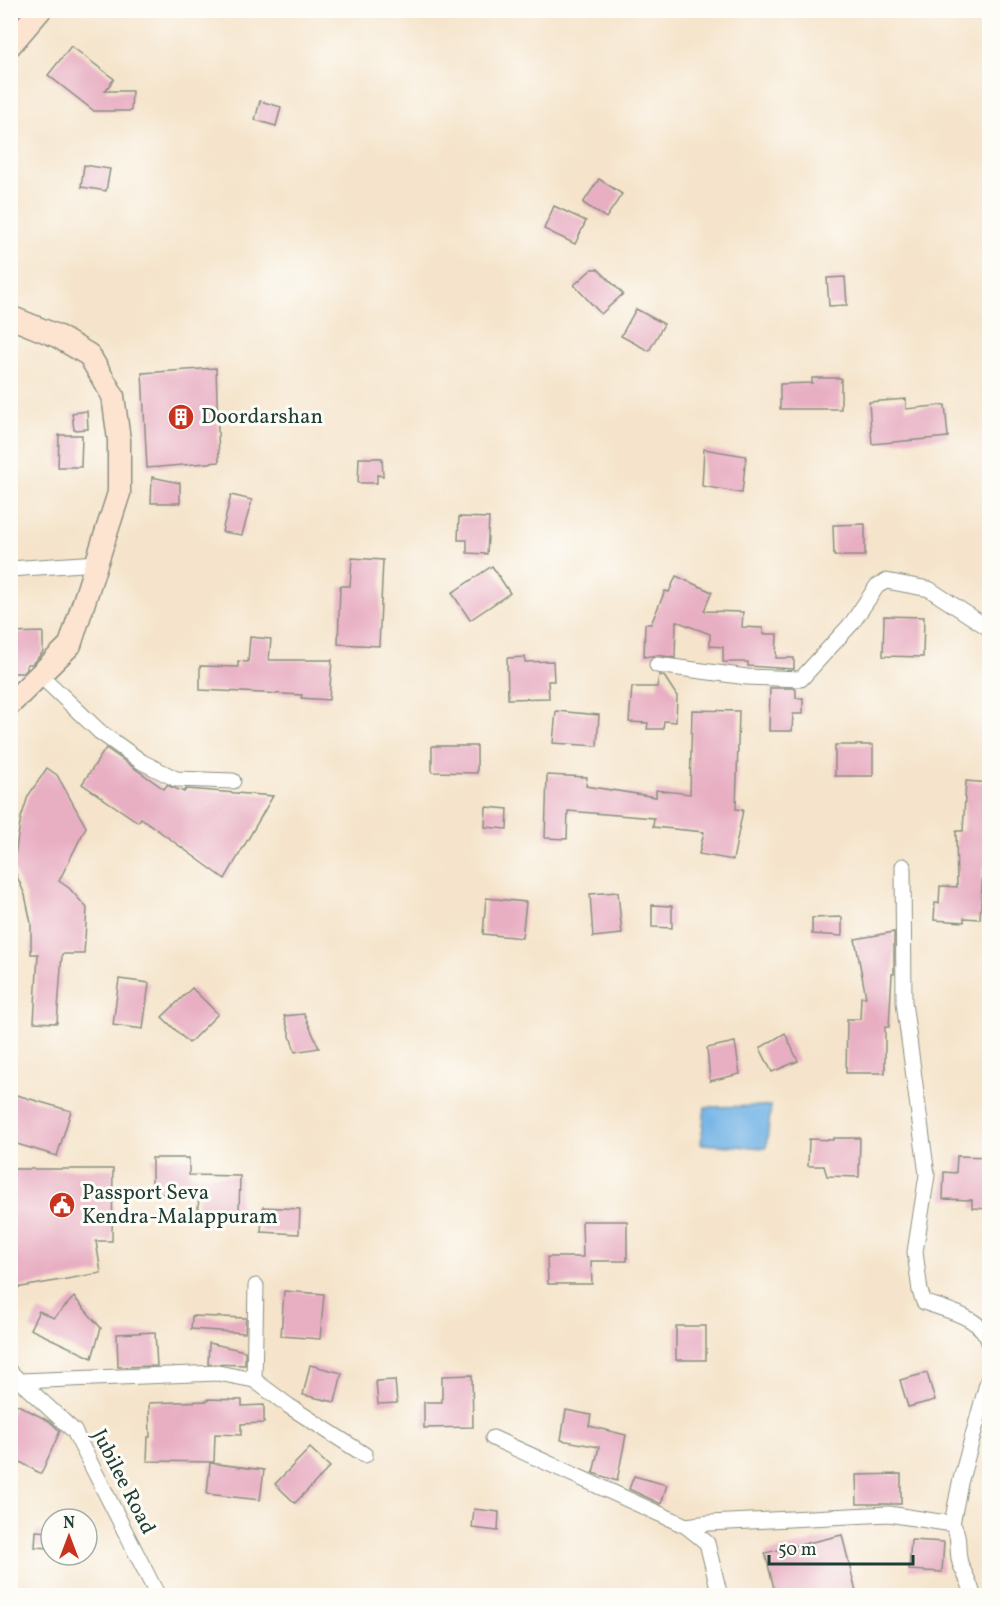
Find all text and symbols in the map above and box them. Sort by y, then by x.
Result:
building icon: Doordarshan [166,402,196,432]
place label: Doordarshan [201,403,323,432]
place label: Passport Seva Kendra-Malappuram [82,1179,278,1232]
public building icon: Passport Seva Kendra-Malappuram [47,1190,77,1220]
street label: Jubilee Road [84,1424,162,1540]
north arrow [39,1507,99,1567]
text: N [63,1513,75,1535]
scale bar [769,1528,913,1566]
text: 50 m [778,1538,817,1563]

